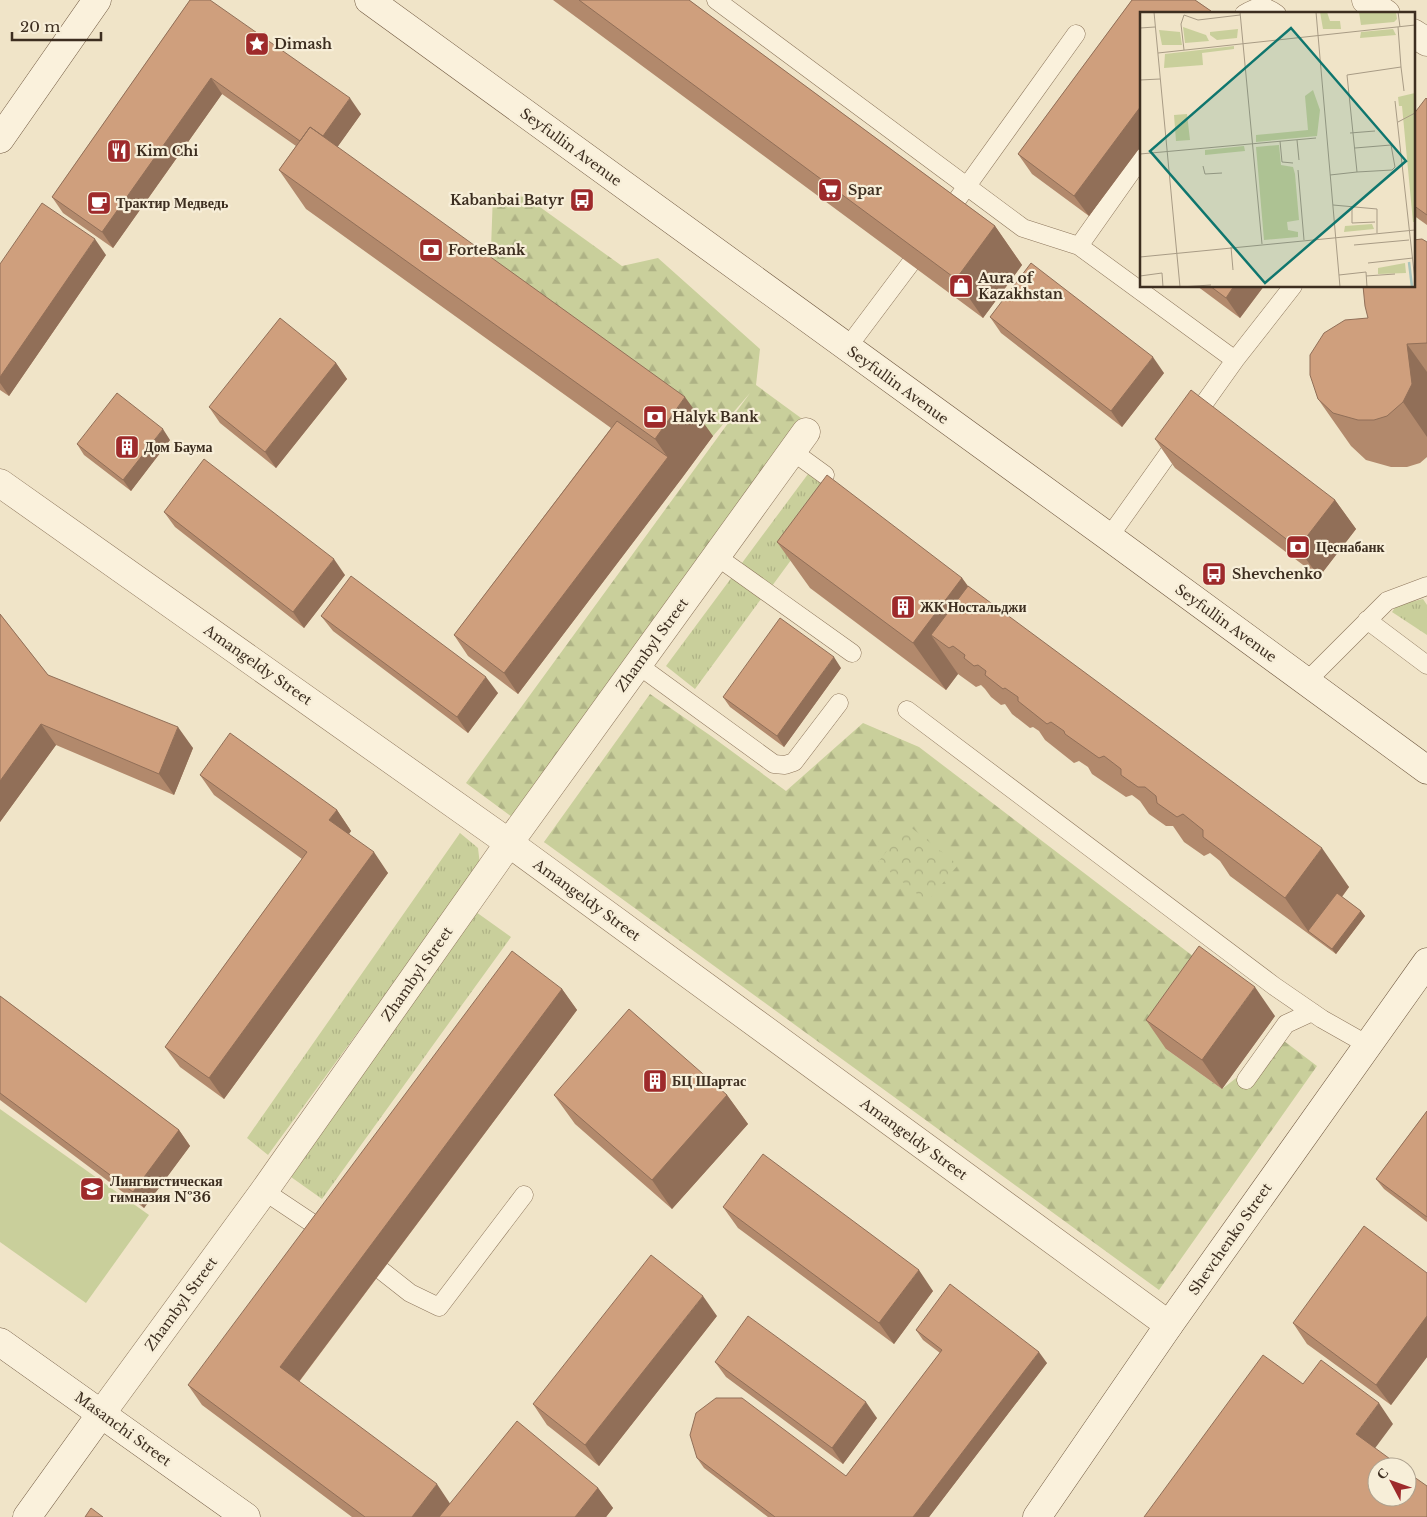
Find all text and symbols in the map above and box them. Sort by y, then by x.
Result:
scale bar [12,10,101,42]
inset map [1140,12,1414,288]
text: 20 m [20,17,60,36]
place icon: Dimash [244,31,270,57]
place label: Dimash [274,35,332,53]
street label: Seyfullin Avenue [517,104,625,190]
restaurant icon: Kim Chi [106,138,132,164]
place label: Kim Chi [136,142,198,160]
supermarket icon: Spar [817,177,843,203]
place label: Spar [848,181,882,199]
bus stop icon: Kabanbai Batyr [569,187,595,213]
cafe icon: Трактир Медведь [86,190,112,216]
place label: Kabanbai Batyr [450,191,564,209]
place label: Трактир Медведь [116,194,229,212]
bank icon: ForteBank [418,237,444,263]
place label: ForteBank [448,241,526,259]
place label: Aura of Kazakhstan [977,269,1063,303]
shop icon: Aura of Kazakhstan [948,273,974,299]
street label: Seyfullin Avenue [844,342,952,428]
bank icon: Halyk Bank [642,404,668,430]
place label: Halyk Bank [672,408,759,426]
building icon: Дом Баума [114,434,140,460]
place label: Дом Баума [144,438,212,456]
bank icon: Цеснабанк [1285,534,1311,560]
place label: Цеснабанк [1316,538,1386,556]
bus stop icon: Shevchenko [1201,561,1227,587]
place label: Shevchenko [1232,565,1322,583]
street label: Seyfullin Avenue [1172,580,1280,666]
street label: Zhambyl Street [612,594,692,695]
building icon: ЖК Ностальджи [890,594,916,620]
place label: ЖК Ностальджи [920,598,1027,616]
street label: Amangeldy Street [200,620,316,710]
street label: Amangeldy Street [529,854,645,945]
street label: Zhambyl Street [378,923,457,1025]
building icon: БЦ Шартас [642,1068,668,1094]
place label: БЦ Шартас [672,1072,746,1090]
street label: Amangeldy Street [856,1093,972,1184]
place label: Лингвистическая гимназия №36 [110,1172,223,1206]
school or university icon: Лингвистическая гимназия №36 [79,1176,105,1202]
street label: Shevchenko Street [1184,1179,1276,1299]
street label: Zhambyl Street [141,1253,221,1354]
street label: Masanchi Street [71,1388,175,1470]
north arrow [1367,1457,1417,1507]
text: С [1372,1464,1392,1483]

